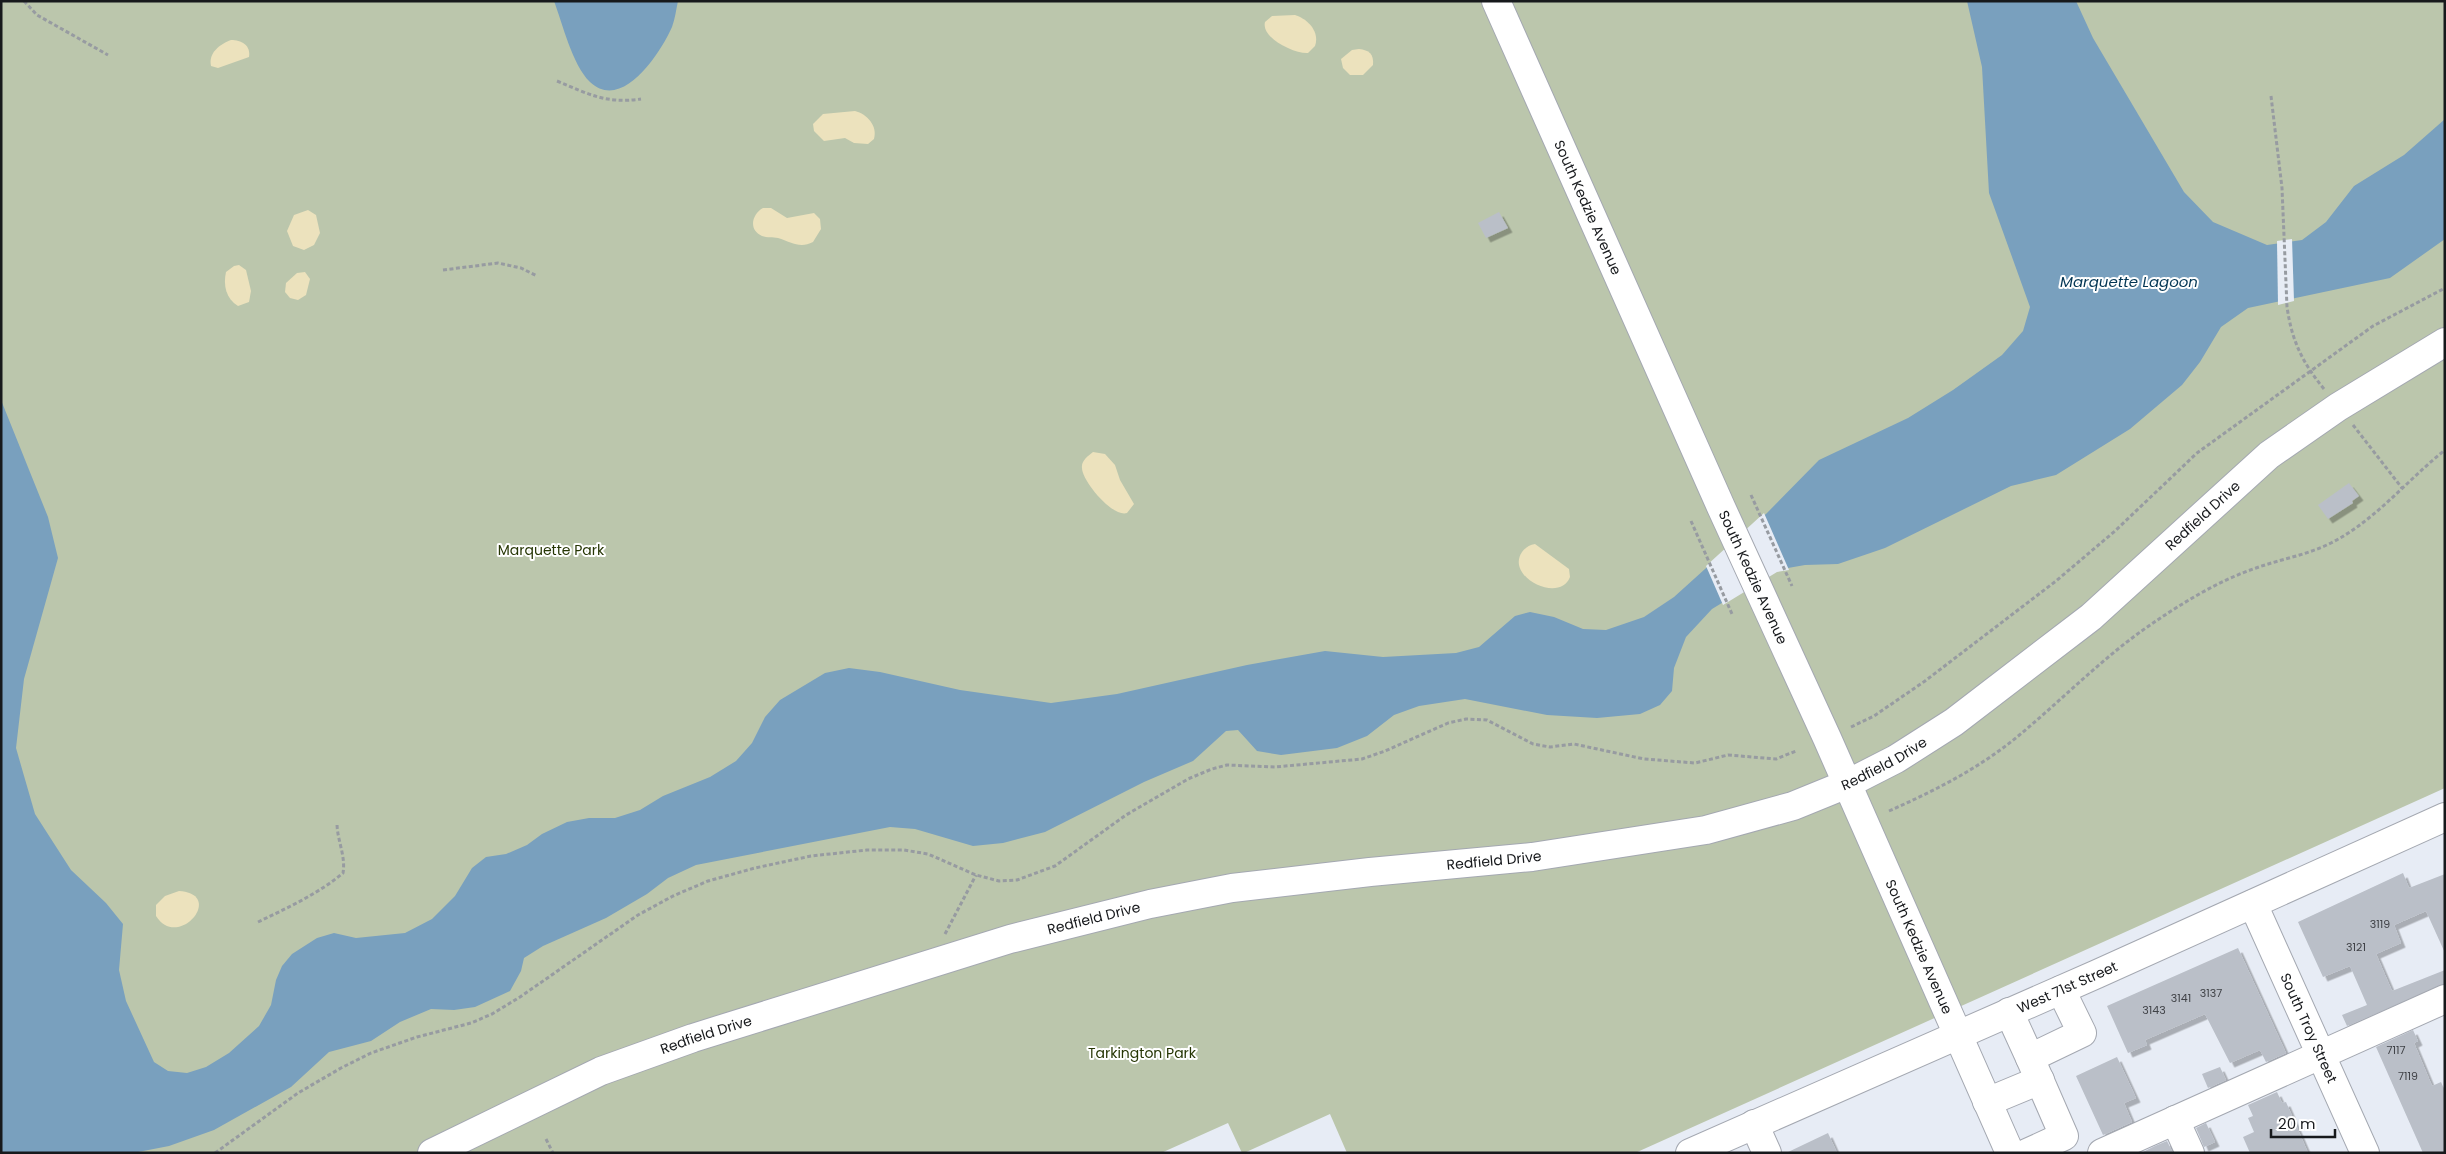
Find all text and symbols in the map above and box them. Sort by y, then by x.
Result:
street label: South Kedzie Avenue [1549,137,1627,278]
water label: Marquette Lagoon [2060,271,2198,292]
street label: Redfield Drive [2161,476,2245,555]
street label: South Kedzie Avenue [1714,507,1793,648]
park label: Marquette Park [498,540,605,560]
street label: Redfield Drive [1838,732,1931,795]
street label: Redfield Drive [1446,846,1543,875]
street label: South Kedzie Avenue [1881,876,1958,1018]
street label: Redfield Drive [1045,897,1143,939]
house number: 3119 [2370,916,2390,932]
house number: 3121 [2346,939,2366,955]
street label: West 71st Street [2014,956,2121,1018]
street label: South Troy Street [2275,970,2342,1086]
house number: 3137 [2200,985,2222,1001]
house number: 3141 [2171,990,2191,1006]
house number: 3143 [2142,1002,2166,1018]
street label: Redfield Drive [657,1010,755,1059]
house number: 7117 [2386,1042,2406,1058]
park label: Tarkington Park [1088,1043,1197,1063]
house number: 7119 [2398,1068,2418,1084]
scale bar [2271,1106,2335,1138]
text: 20 m [2278,1113,2316,1134]

